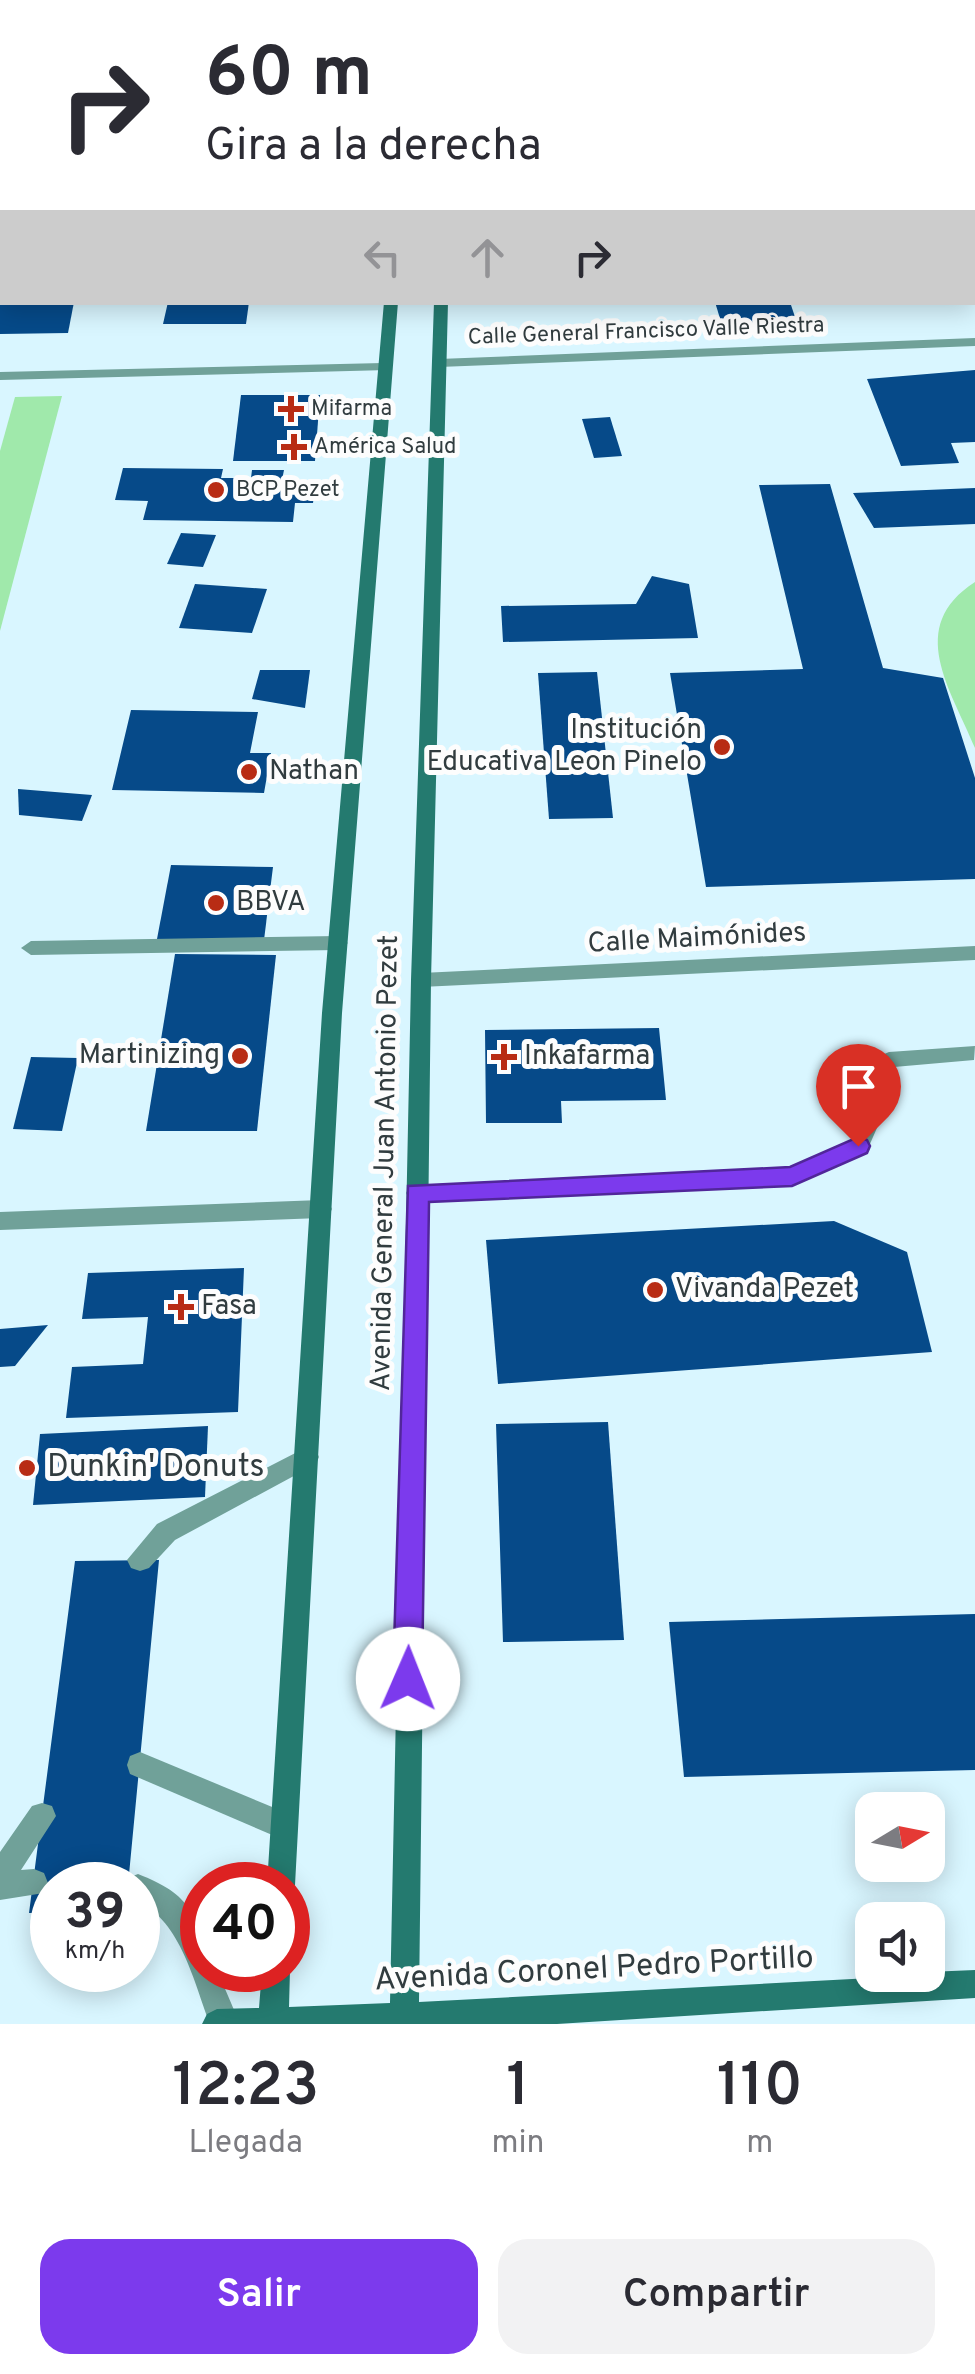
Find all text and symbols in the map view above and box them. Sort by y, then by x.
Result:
text: 60 m [205,32,373,121]
icon: right [40,40,170,170]
text: Gira a la derecha [205,119,542,176]
icon: left [355,230,410,285]
icon: ahead [460,230,515,285]
icon: right [565,230,620,285]
street label: Calle General Francisco Valle Riestra [467,312,825,352]
place label: Mifarma [311,396,392,423]
marker: Mifarma [280,398,302,420]
place label: América Salud [314,434,456,461]
marker: América Salud [283,436,305,458]
place label: BCP Pezet [236,477,340,504]
marker: BCP Pezet [205,479,227,501]
place label: Institución Educativa Leon Pinelo [427,713,702,781]
marker: Institución Educativa Leon Pinelo [711,736,733,758]
place label: Nathan [269,754,359,790]
marker: Nathan [238,761,260,783]
place label: BBVA [236,885,306,921]
marker: BBVA [205,892,227,914]
street label: Calle Maimónides [587,915,807,963]
street label: Avenida General Juan Antonio Pezet [364,934,408,1392]
place label: Martinizing [79,1038,220,1074]
place label: Inkafarma [524,1039,650,1075]
pin [816,1044,901,1147]
marker: Martinizing [229,1045,251,1067]
marker: Inkafarma [493,1046,515,1068]
icon: arrive [831,1059,886,1114]
place label: Vivanda Pezet [675,1272,854,1308]
marker: Vivanda Pezet [644,1279,666,1301]
place label: Fasa [201,1289,257,1325]
marker: Fasa [170,1296,192,1318]
place label: Dunkin' Donuts [47,1448,265,1488]
marker: Dunkin' Donuts [16,1457,38,1479]
position arrow [356,1627,460,1731]
north arrow [855,1792,945,1882]
map controls [855,1792,945,1992]
speed limit sign: 40 [180,1862,310,1992]
text: 39 [65,1883,125,1946]
button: sound [855,1902,945,1992]
text: km/h [65,1936,125,1968]
street label: Avenida Coronel Pedro Portillo [373,1939,815,2001]
text: 12:23 [172,2051,319,2127]
text: 1 [506,2051,530,2127]
text: 110 [717,2051,803,2127]
text: Llegada [188,2124,303,2164]
text: min [491,2124,545,2164]
text: m [746,2124,773,2164]
button: Salir [40,2239,478,2354]
button: Compartir [498,2239,935,2354]

